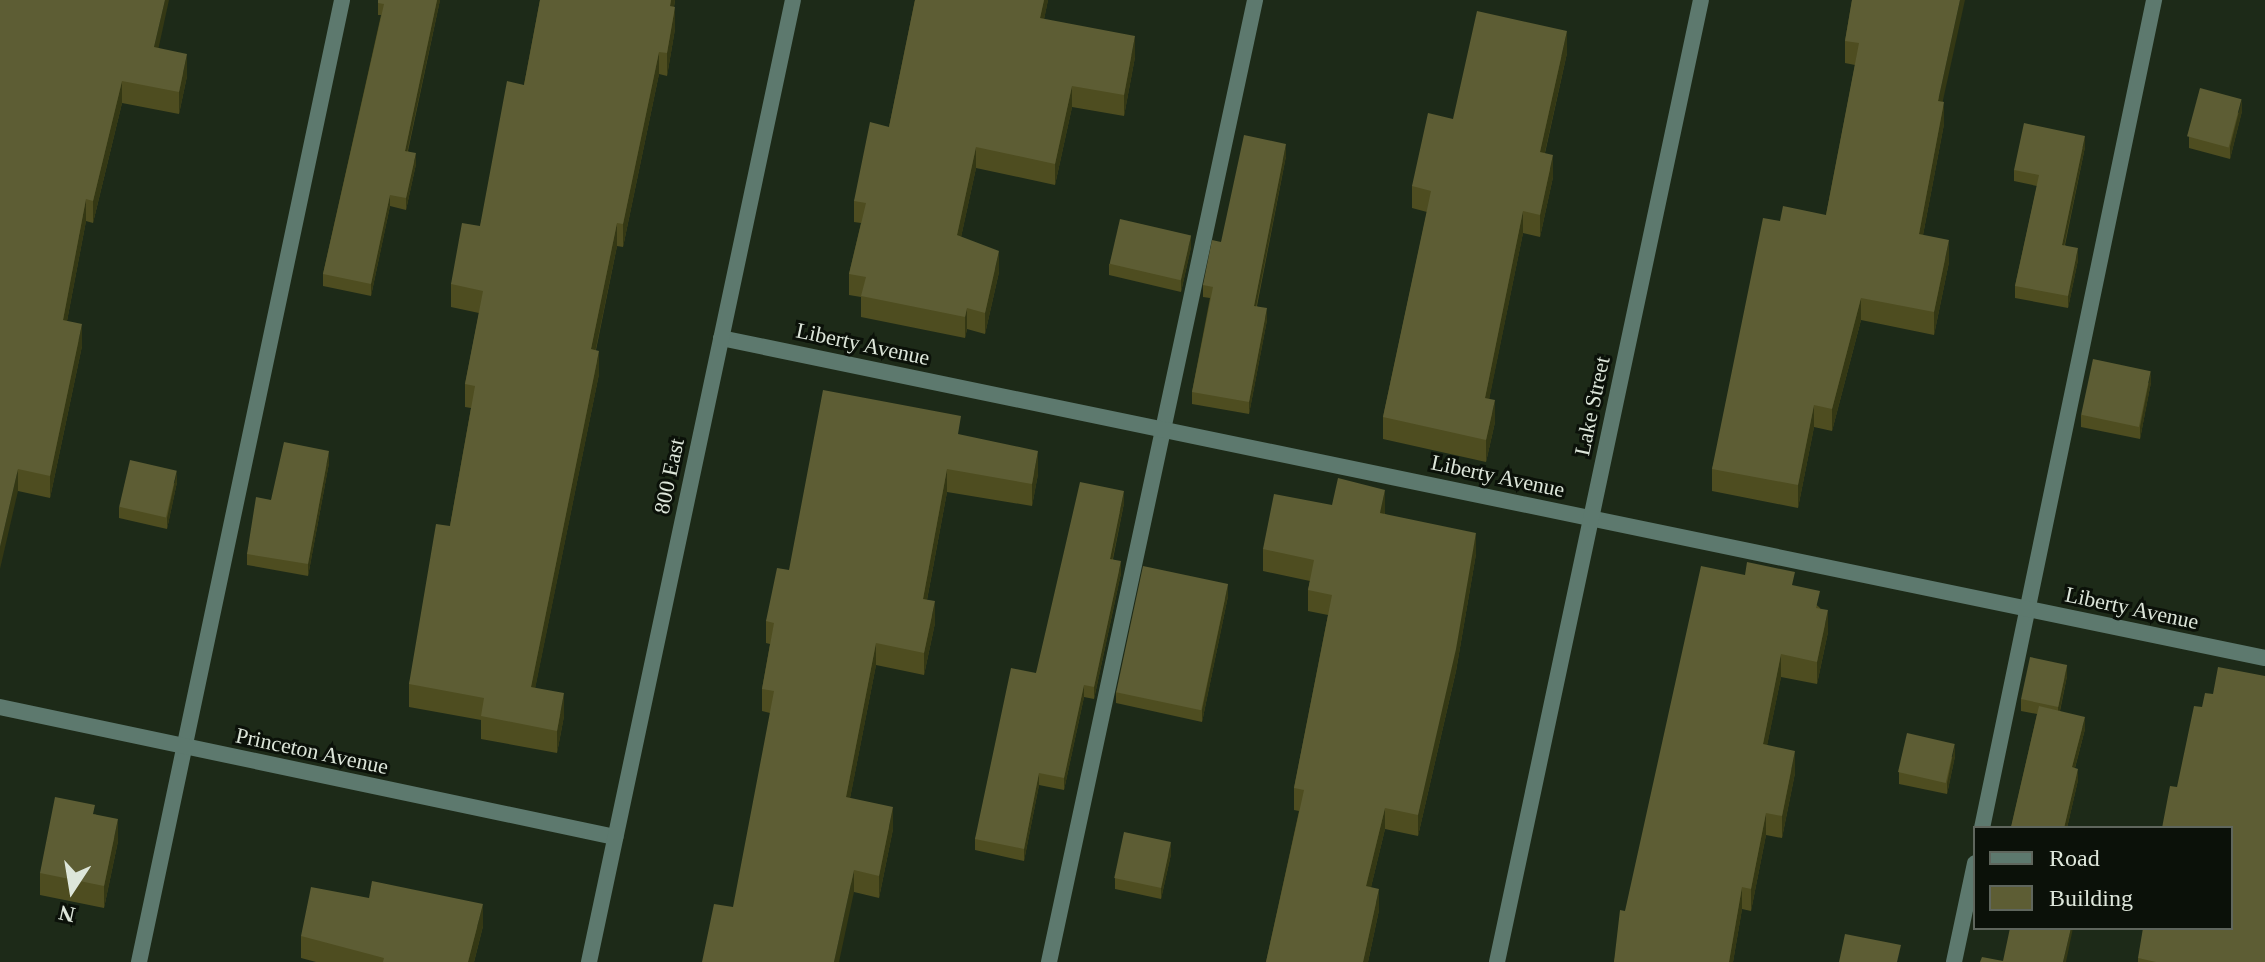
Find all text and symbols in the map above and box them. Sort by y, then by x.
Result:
street label: Liberty Avenue [793,317,933,371]
street label: Lake Street [1569,354,1615,458]
street label: 800 East [648,436,690,516]
street label: Liberty Avenue [1428,449,1568,503]
street label: Liberty Avenue [2062,581,2202,635]
street label: Princeton Avenue [233,722,391,780]
legend [1973,826,2233,930]
text: Road [2049,845,2100,871]
north arrow [32,850,112,930]
text: Building [2049,885,2133,911]
text: N [57,900,77,928]

